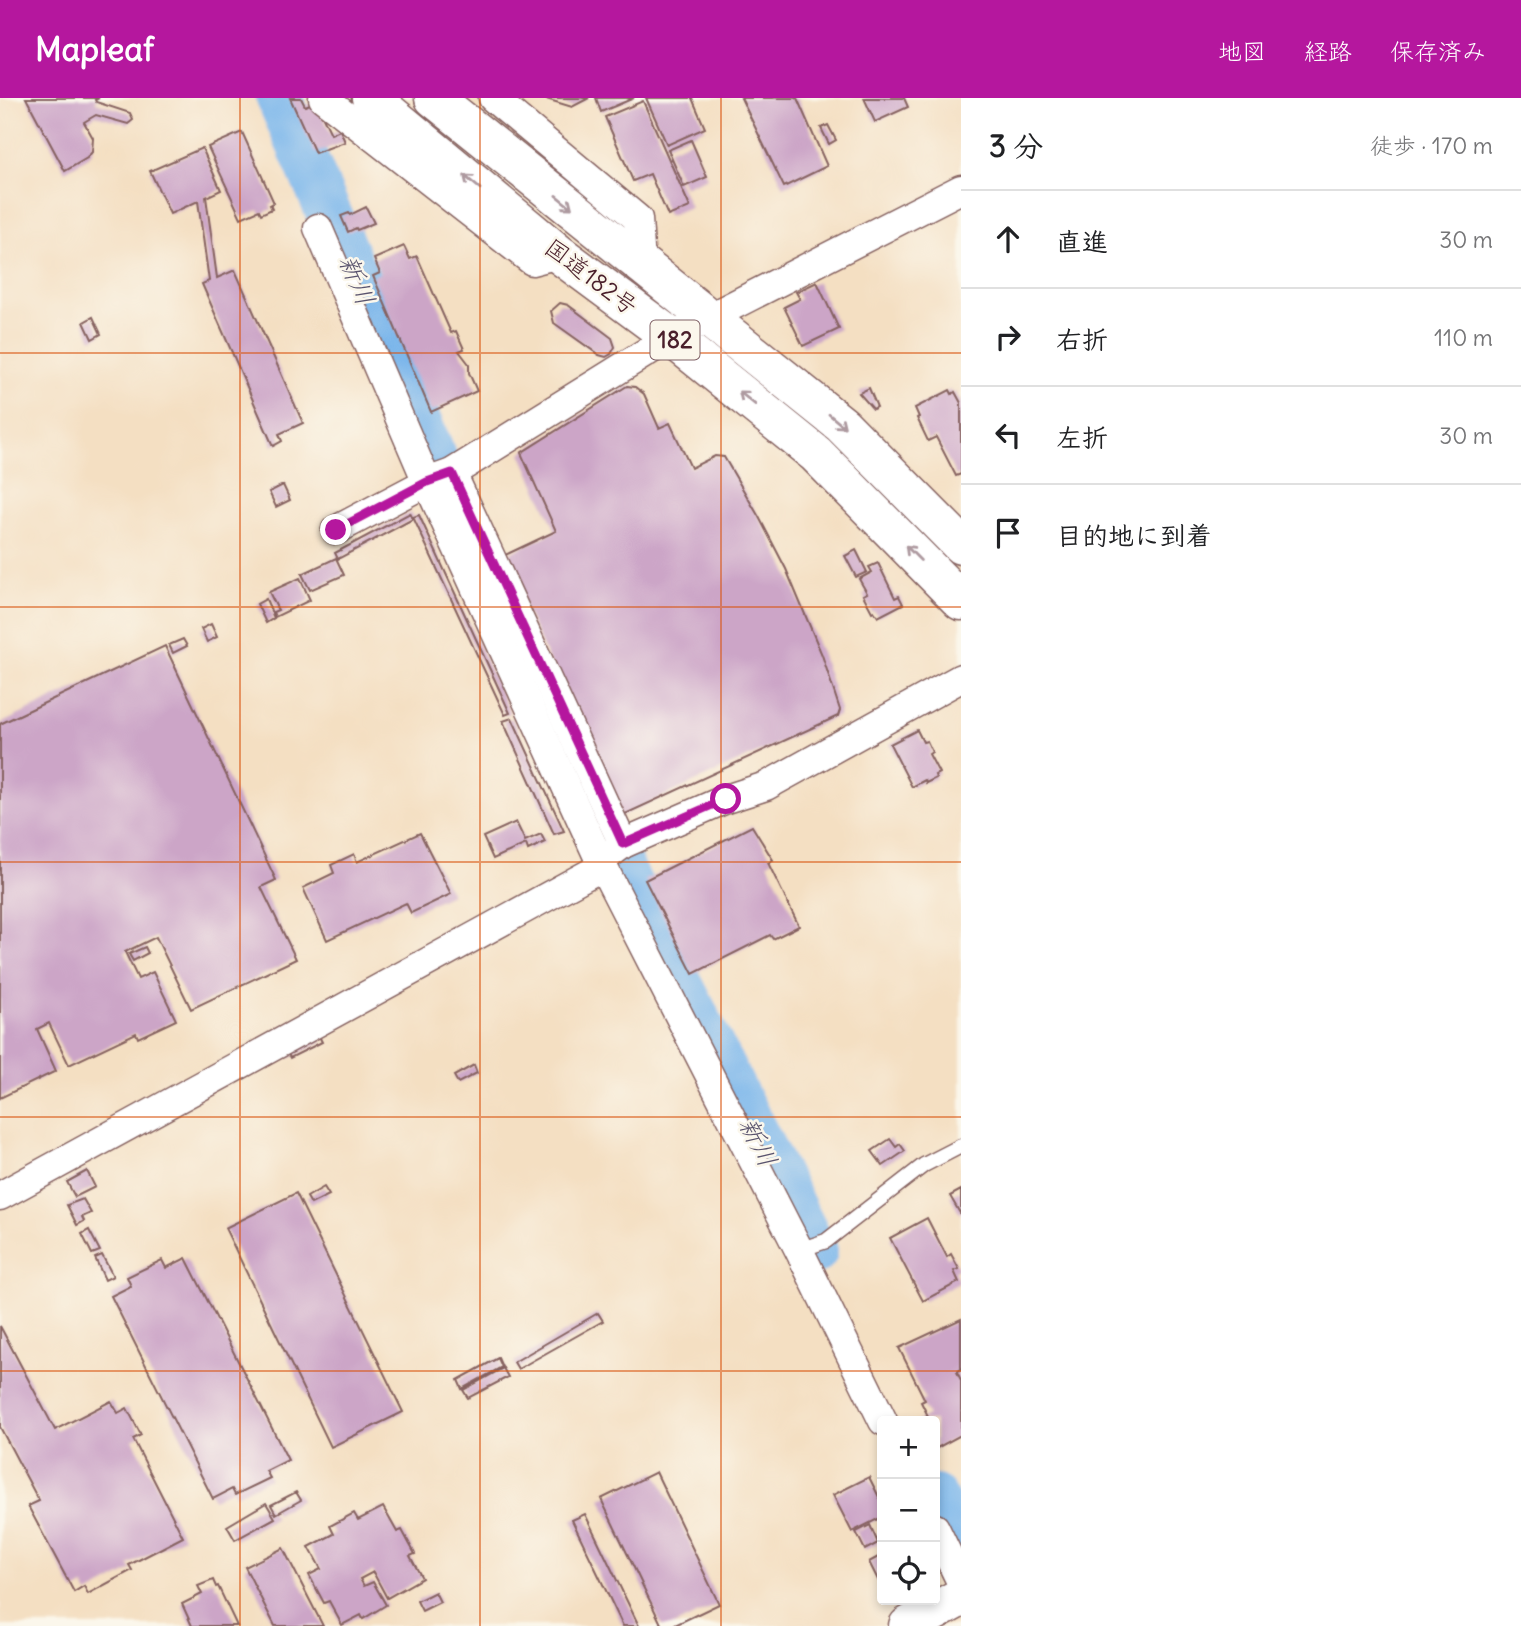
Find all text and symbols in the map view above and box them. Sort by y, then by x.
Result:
text: Mapleaf [35,28,154,70]
text: 地図 [1218,36,1266,66]
text: 経路 [1304,36,1352,66]
text: 保存済み [1390,36,1486,66]
text: 3 分 [989,127,1043,165]
text: 徒歩 · 170 m [1370,131,1493,160]
one-way arrow [463,174,481,189]
one-way arrow [554,194,572,210]
icon: ahead [989,220,1027,258]
text: 直進 [1056,225,1108,258]
text: 30 m [1439,225,1493,254]
street label: 国道182号 [539,232,644,321]
water label: 新川 [332,249,383,310]
icon: right [989,318,1027,356]
road number: 182 [650,320,700,360]
text: 右折 [1056,323,1108,356]
text: 110 m [1434,323,1493,352]
one-way arrow [738,390,756,406]
one-way arrow [827,413,845,429]
icon: left [989,416,1027,454]
text: 左折 [1056,421,1108,454]
text: 30 m [1439,421,1493,450]
route end [320,514,351,545]
icon: arrive [989,514,1027,552]
text: 目的地に到着 [1056,519,1212,552]
one-way arrow [905,544,922,561]
route start [710,783,741,814]
water label: 新川 [732,1111,785,1172]
map controls [877,1416,940,1605]
button: + [877,1416,940,1479]
button: − [877,1479,940,1542]
button: locate [877,1542,940,1605]

